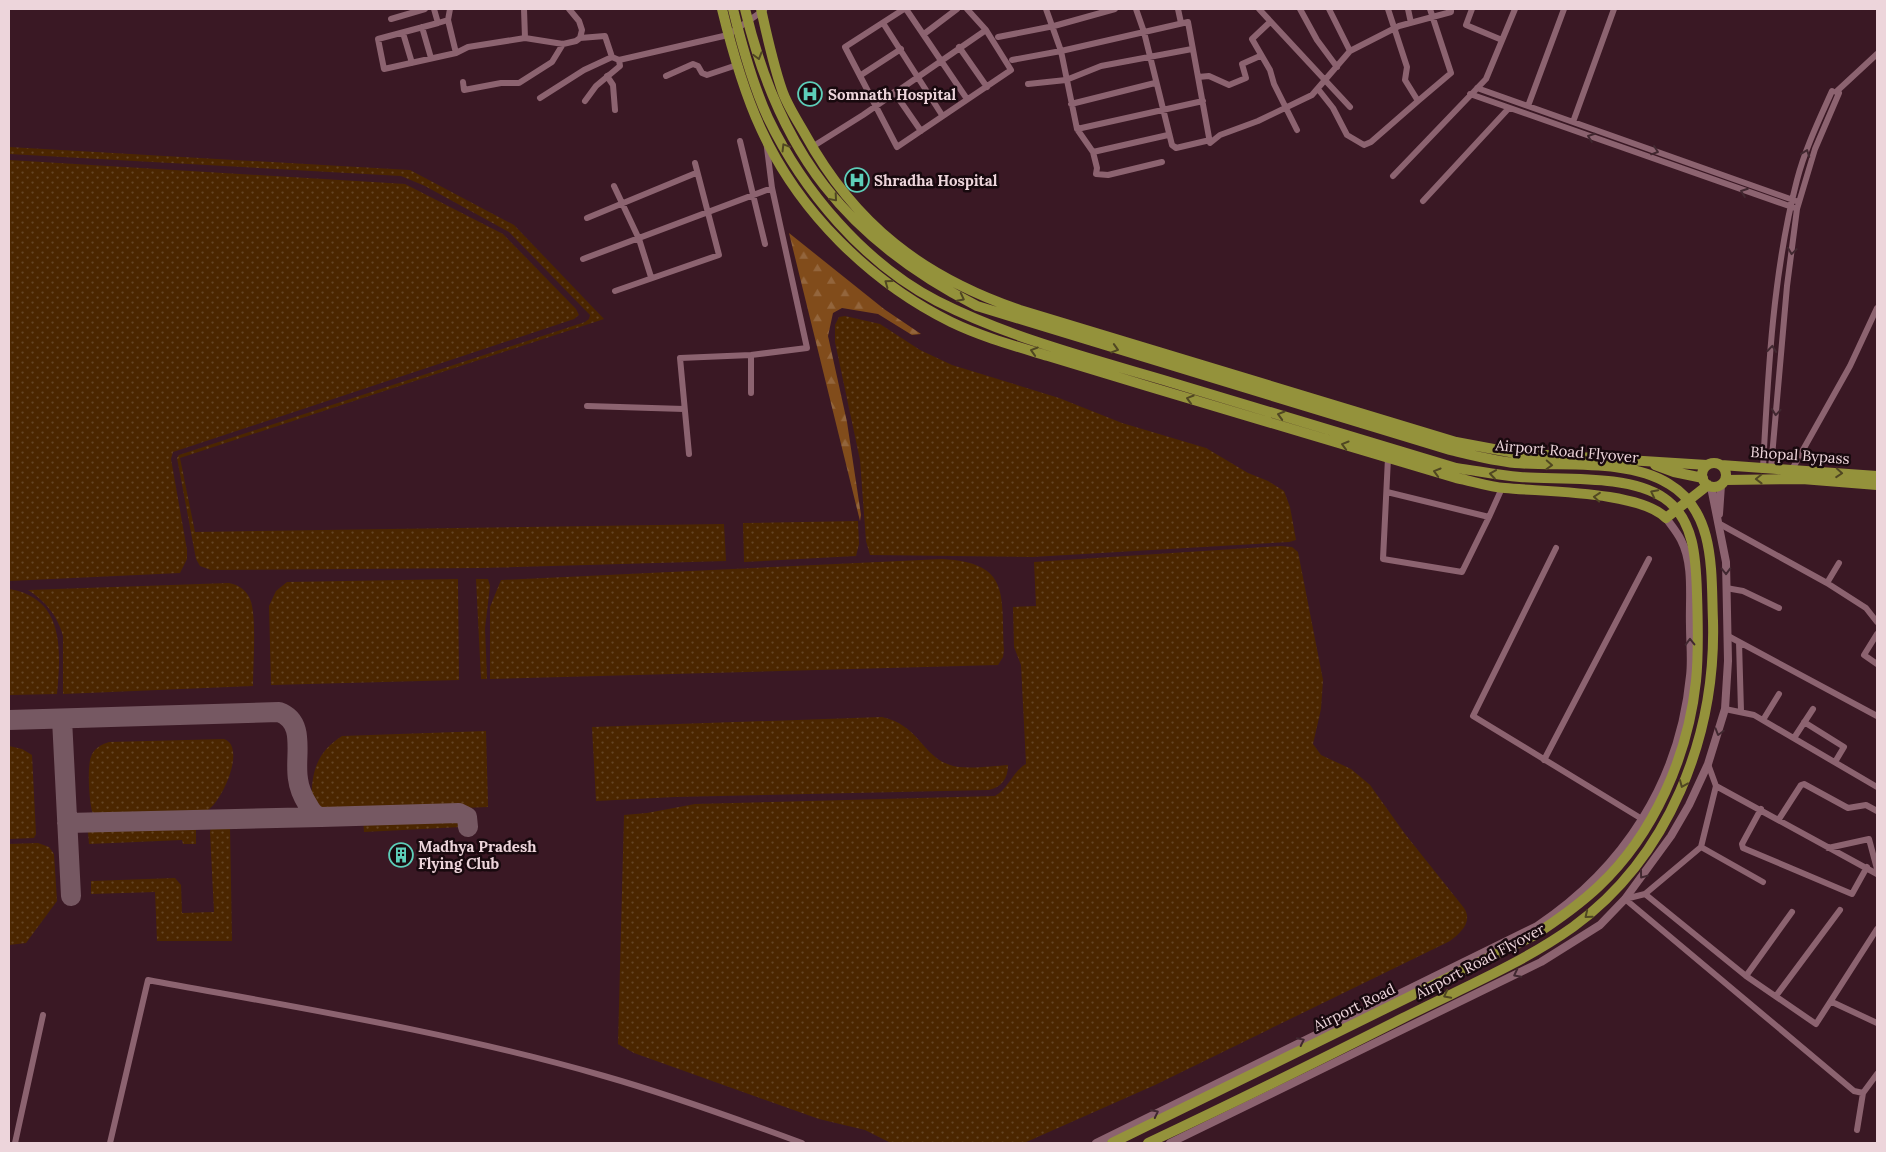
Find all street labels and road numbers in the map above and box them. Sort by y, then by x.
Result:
street label: Airport Road Flyover [1494,435,1640,467]
street label: Bhopal Bypass [1750,442,1850,468]
street label: Airport Road Flyover [1411,919,1548,1004]
street label: Airport Road [1309,979,1398,1035]

